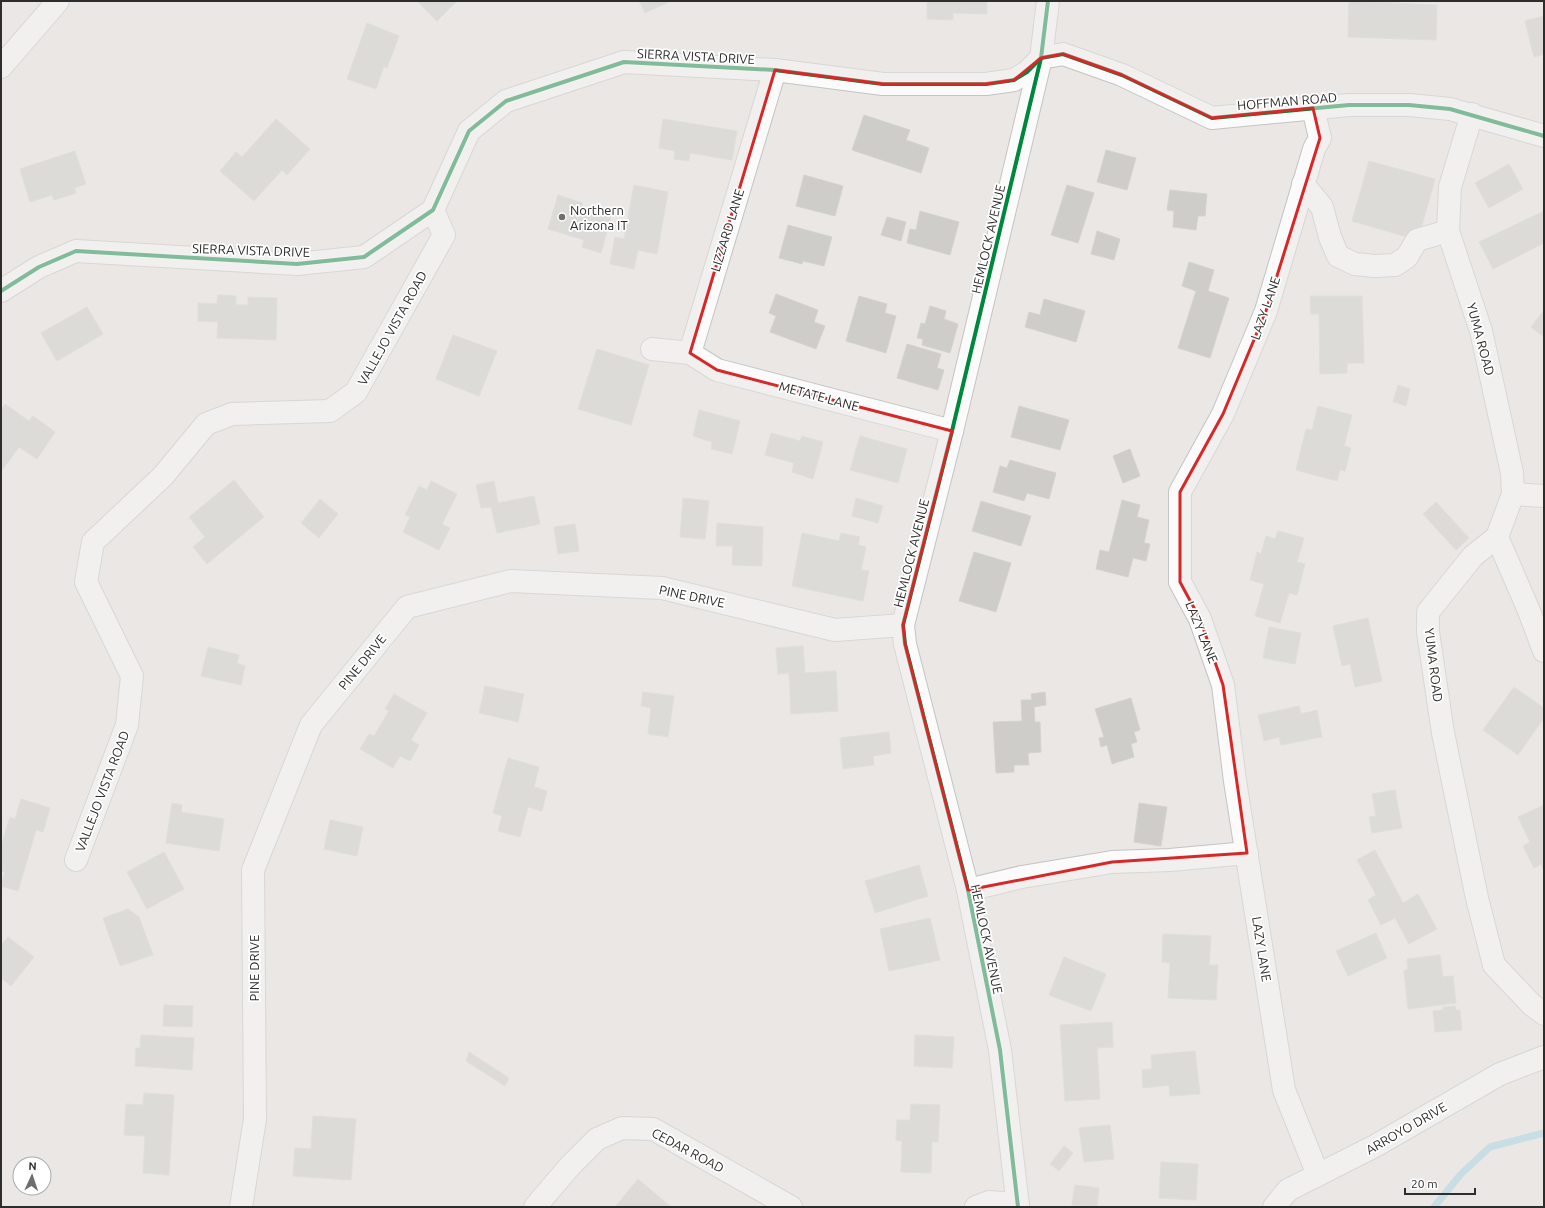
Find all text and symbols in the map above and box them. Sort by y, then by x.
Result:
street label: SIERRA VISTA DRIVE [637,46,755,66]
street label: HOFFMAN ROAD [1236,90,1338,112]
street label: HEMLOCK AVENUE [969,183,1007,295]
street label: LIZZARD LANE [708,187,746,273]
place label: Northern Arizona IT [570,203,628,232]
marker: Northern Arizona IT [557,212,567,222]
street label: SIERRA VISTA DRIVE [192,241,310,259]
street label: VALLEJO VISTA ROAD [355,269,429,387]
street label: LAZY LANE [1248,275,1282,341]
street label: YUMA ROAD [1465,301,1497,377]
street label: METATE LANE [777,379,861,413]
street label: HEMLOCK AVENUE [891,497,931,609]
street label: PINE DRIVE [658,582,726,610]
street label: LAZY LANE [1183,599,1221,665]
street label: YUMA ROAD [1422,627,1446,703]
street label: PINE DRIVE [336,632,388,692]
street label: VALLEJO VISTA ROAD [72,729,132,853]
street label: HEMLOCK AVENUE [969,883,1005,995]
street label: LAZY LANE [1250,915,1274,983]
street label: PINE DRIVE [247,935,261,1001]
street label: ARROYO DRIVE [1363,1099,1449,1157]
street label: CEDAR ROAD [650,1125,726,1175]
north arrow [12,1156,52,1196]
text: N [28,1160,37,1172]
scale bar [1405,1170,1475,1196]
text: 20 m [1411,1177,1438,1190]

